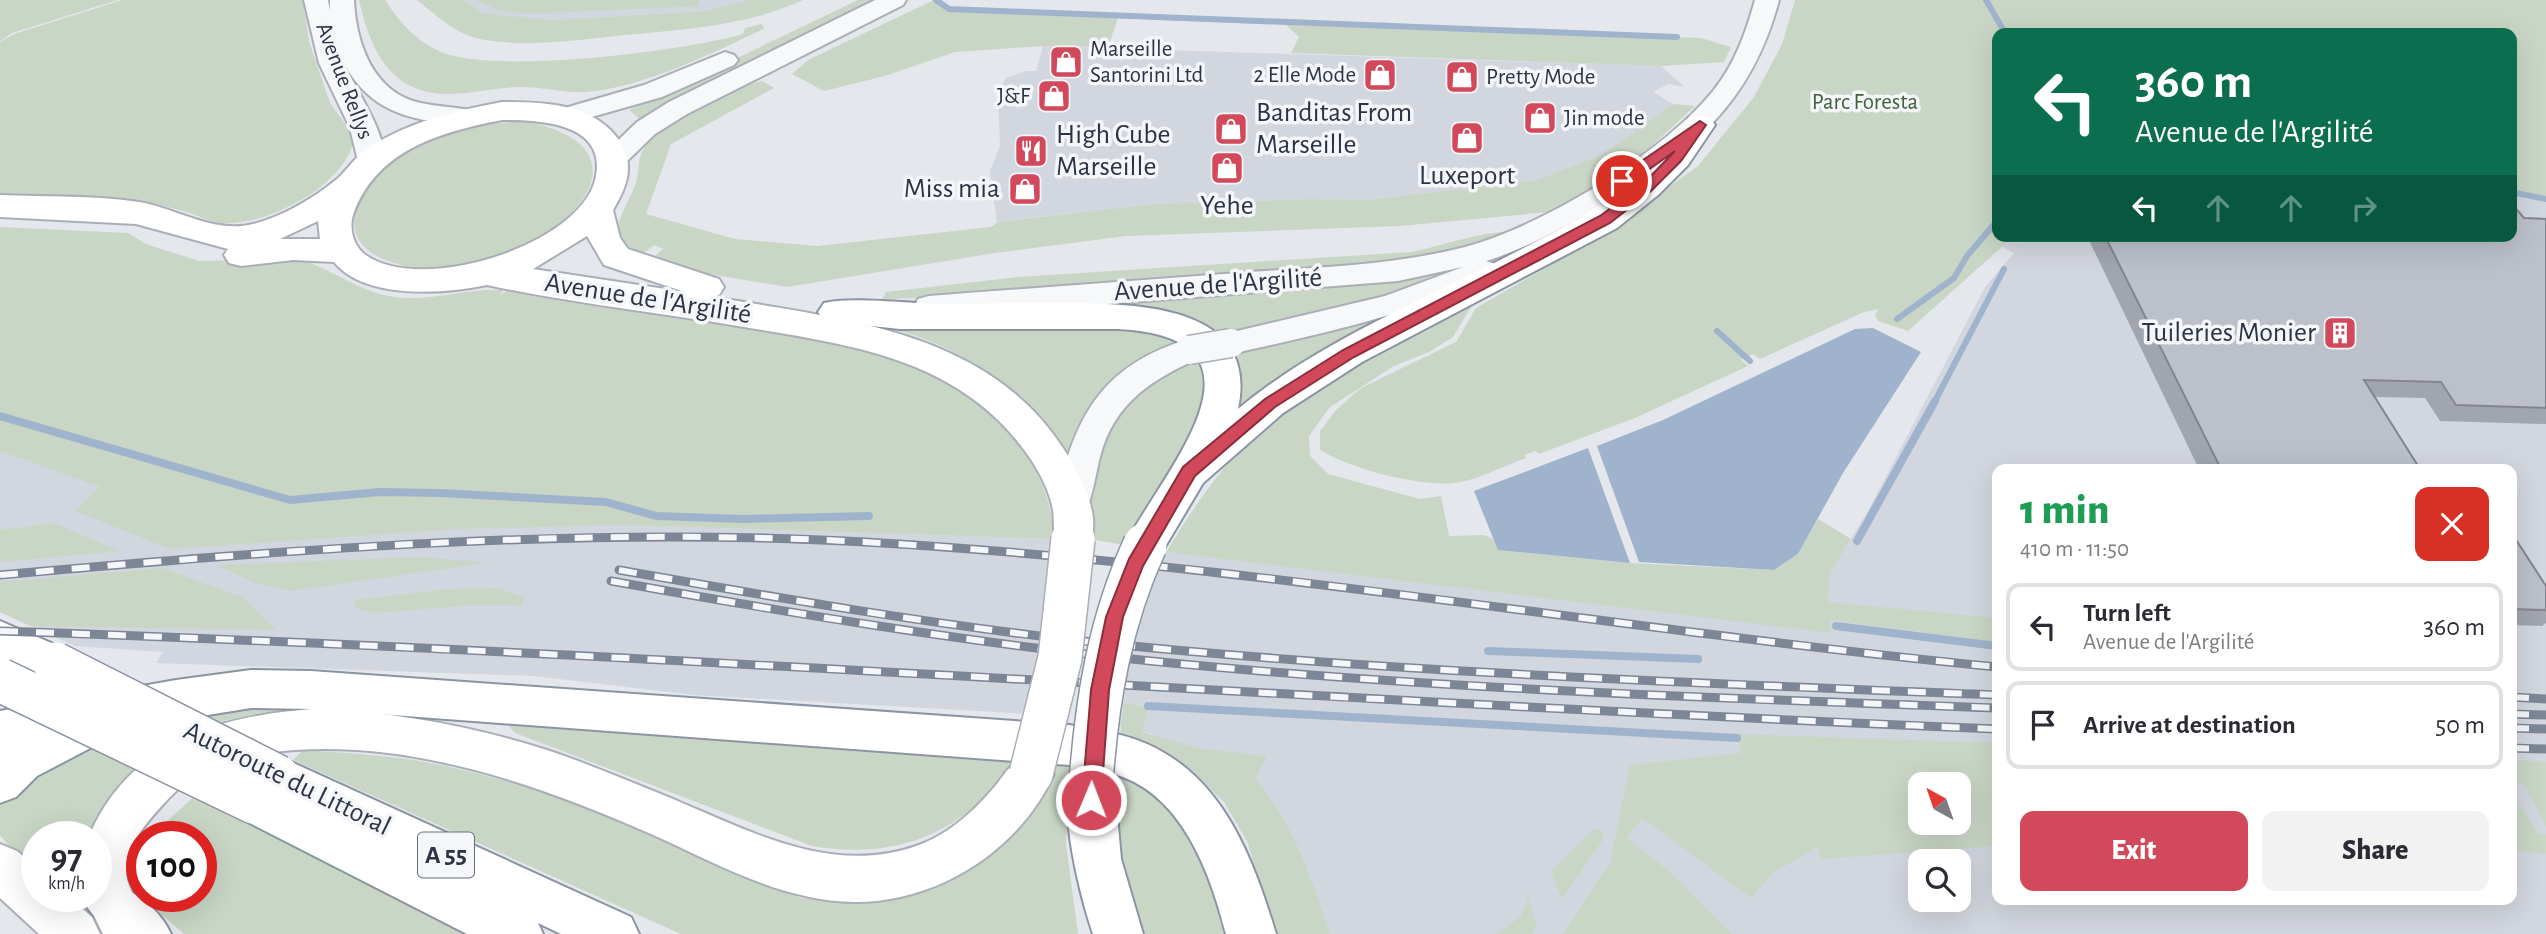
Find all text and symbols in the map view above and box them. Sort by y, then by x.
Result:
street label: Avenue Rellys [311,19,377,143]
place label: Marseille Santorini Ltd [1090,38,1204,87]
shop icon: Marseille Santorini Ltd [1047,43,1085,81]
shop icon: 2 Elle Mode [1361,56,1399,94]
icon: left [2020,56,2111,147]
shop icon: Pretty Mode [1443,58,1481,96]
text: 360 m [2135,58,2252,107]
place label: 2 Elle Mode [1253,64,1356,87]
place label: Pretty Mode [1486,66,1595,89]
shop icon: J&F [1035,77,1073,115]
place label: J&F [997,85,1031,108]
park label: Parc Foresta [1812,91,1918,114]
place label: Banditas From Marseille [1256,99,1412,159]
shop icon: Jin mode [1521,99,1559,137]
place label: Jin mode [1564,107,1645,130]
shop icon: Banditas From Marseille [1212,110,1250,148]
text: Avenue de l'Argilité [2135,116,2373,148]
shop icon: Luxeport [1448,119,1486,157]
place label: High Cube Marseille [1056,121,1171,181]
restaurant icon: High Cube Marseille [1012,132,1050,170]
shop icon: Yehe [1208,149,1246,187]
pin [1592,151,1652,211]
place label: Luxeport [1419,162,1515,190]
icon: arrive [1603,162,1641,200]
shop icon: Miss mia [1006,170,1044,208]
place label: Miss mia [904,175,1000,203]
icon: left [2126,189,2164,227]
icon: ahead [2199,189,2237,227]
icon: ahead [2272,189,2310,227]
icon: right [2345,189,2383,227]
place label: Yehe [1200,192,1254,220]
street label: Avenue de l'Argilité [1113,264,1323,306]
street label: Avenue de l'Argilité [543,269,753,329]
building icon: Tuileries Monier [2321,314,2359,352]
place label: Tuileries Monier [2142,319,2316,347]
button: close [2415,487,2489,561]
text: 1 min [2020,489,2109,531]
text: 410 m · 11:50 [2020,538,2129,561]
text: Turn left [2083,600,2171,626]
icon: left [2024,608,2062,646]
text: 360 m [2423,614,2485,640]
text: Avenue de l'Argilité [2083,631,2254,654]
icon: arrive [2024,706,2062,744]
text: Arrive at destination [2083,712,2296,738]
text: 50 m [2435,712,2485,738]
street label: Autoroute du Littoral [179,717,395,841]
position arrow [1054,763,1128,837]
north arrow [1908,772,1970,835]
map controls [1908,772,1971,912]
button: Exit [2020,811,2248,891]
button: Share [2262,811,2489,891]
speed limit sign: 100 [126,821,217,912]
road number: A 55 [418,832,474,877]
text: 97 [50,840,83,875]
button: search [1908,849,1971,912]
text: km/h [48,875,85,893]

